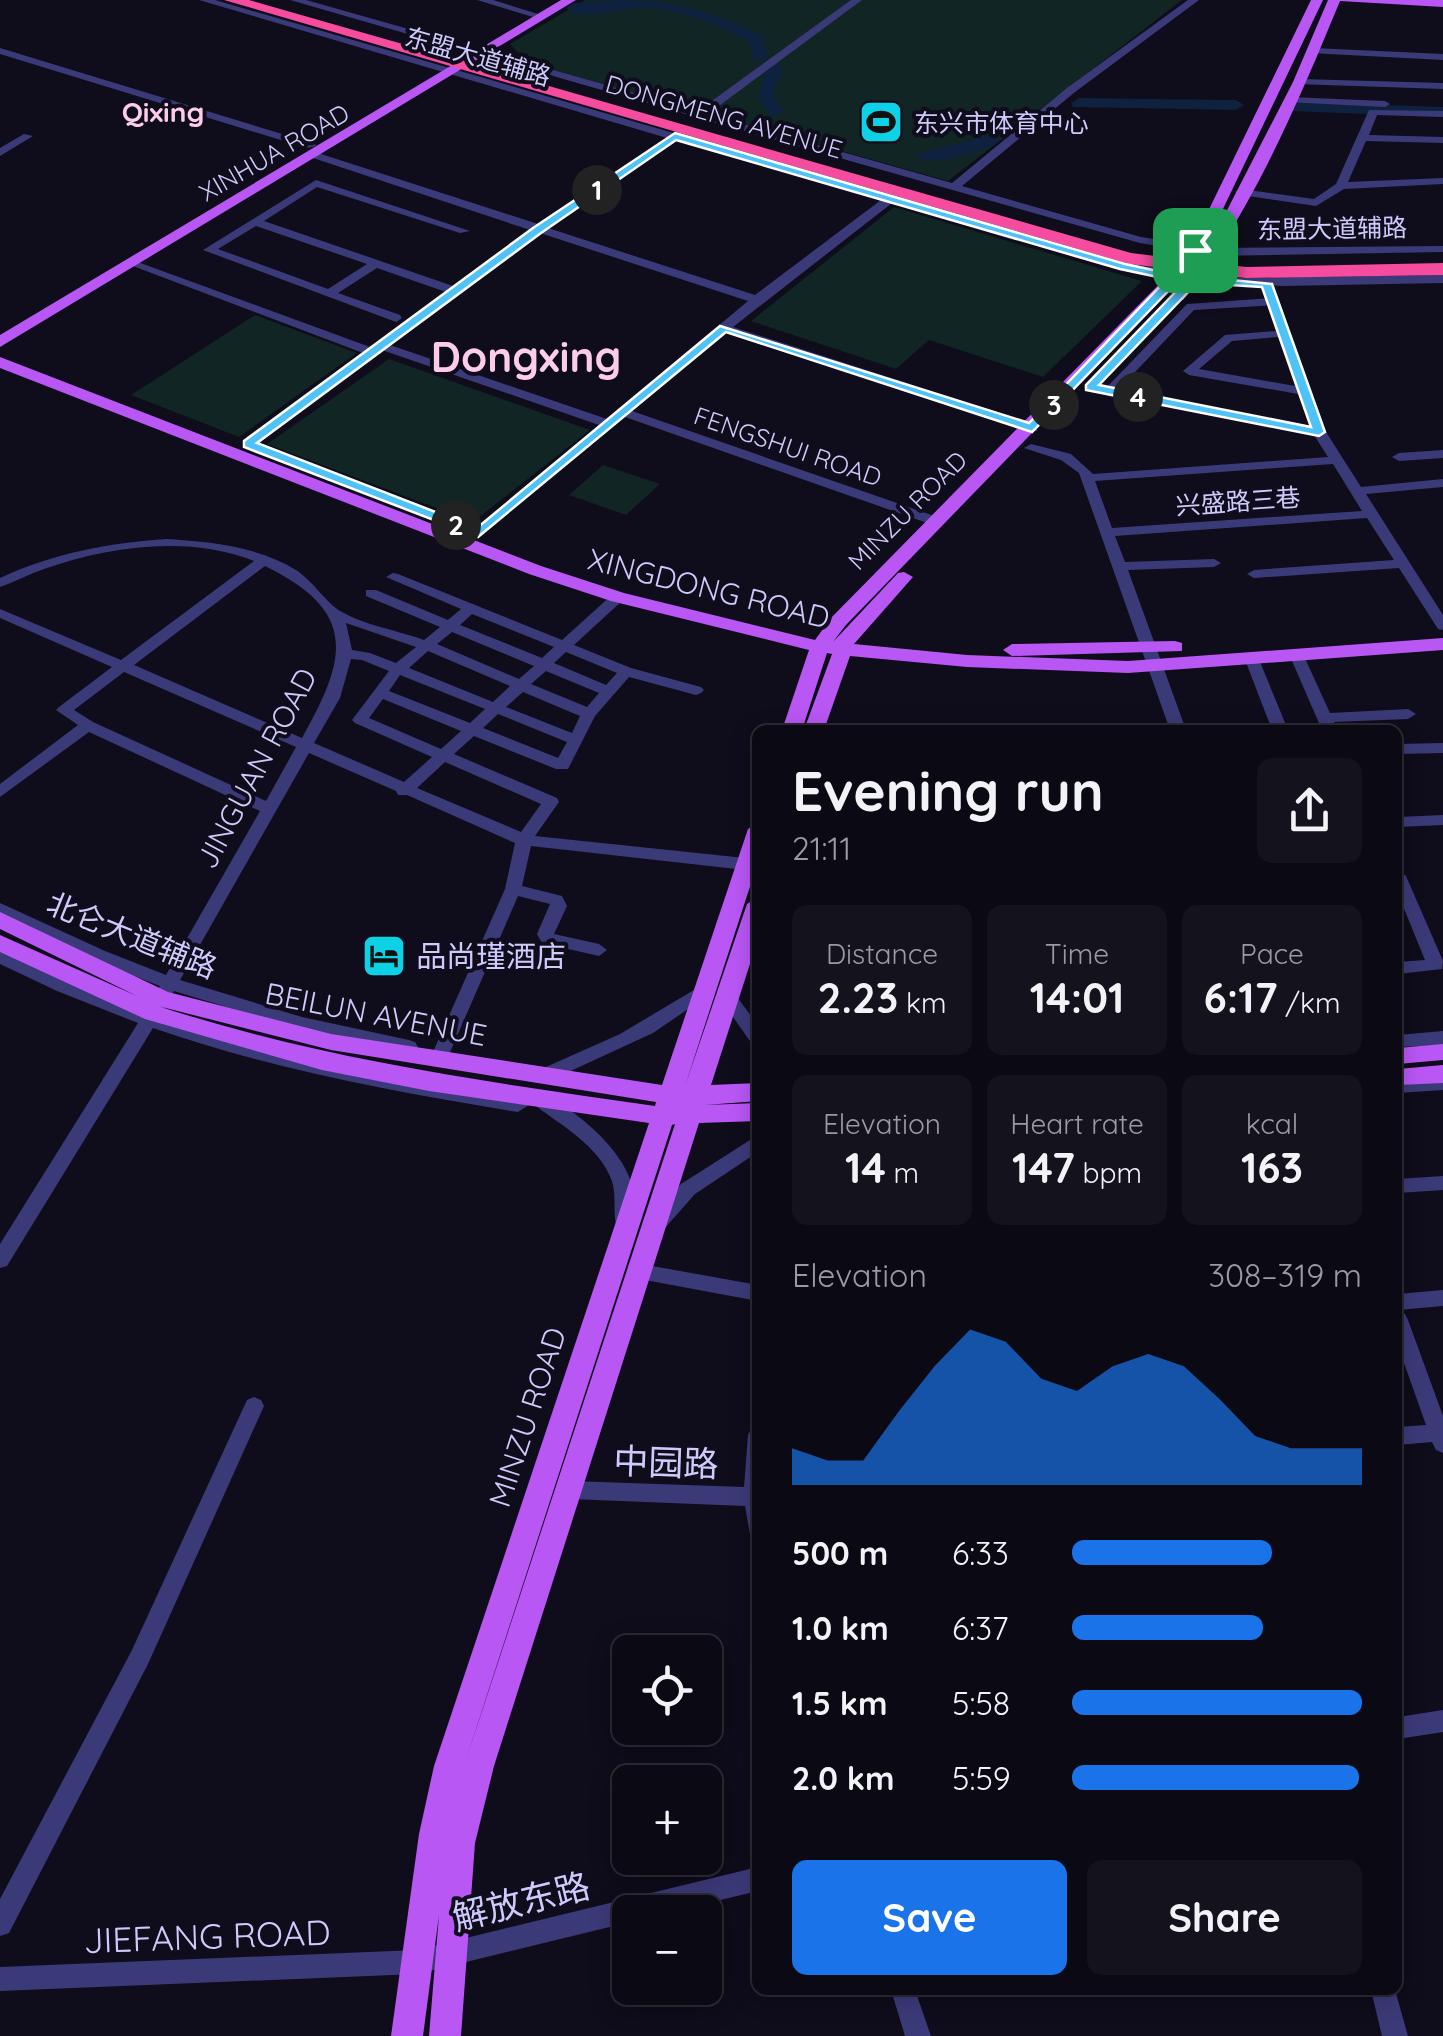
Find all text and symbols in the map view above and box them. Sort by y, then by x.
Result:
street label: 东盟大道辅路 [402,20,554,92]
street label: DONGMENG AVENUE [602,67,846,165]
district label: Qixing [122,94,204,129]
street label: XINHUA ROAD [194,97,354,207]
sports icon: 东兴市体育中心 [858,99,904,145]
place label: 东兴市体育中心 [914,107,1089,138]
pin: 1 [572,165,622,215]
text: 1 [592,172,602,207]
pin [1153,208,1238,293]
street label: 东盟大道辅路 [1257,211,1407,245]
icon: arrive [1168,223,1223,278]
district label: Dongxing [431,330,621,383]
pin: 4 [1113,372,1163,422]
text: 4 [1130,379,1146,414]
pin: 3 [1029,380,1079,430]
text: 3 [1046,387,1062,422]
street label: FENGSHUI ROAD [690,399,886,493]
street label: MINZU ROAD [841,444,973,576]
street label: 兴盛路三巷 [1175,481,1301,521]
pin: 2 [431,500,481,550]
text: 2 [448,507,464,542]
street label: XINGDONG ROAD [584,540,834,636]
street label: JINGUAN ROAD [187,661,325,875]
text: Evening run [792,756,1104,825]
button: share [1257,758,1362,863]
text: 21:11 [792,828,851,868]
street label: 北仑大道辅路 [41,884,223,986]
hotel icon: 品尚瑾酒店 [361,933,407,979]
text: Distance [826,936,938,971]
text: Time [1045,936,1109,971]
text: Pace [1240,936,1304,971]
place label: 品尚瑾酒店 [416,937,566,975]
text: 2.23 [818,971,898,1024]
text: 14:01 [1030,971,1124,1024]
text: 6:17 [1204,971,1278,1024]
street label: BEILUN AVENUE [262,974,490,1054]
text: km [898,985,946,1020]
text: /km [1278,985,1340,1020]
text: Elevation [823,1106,941,1141]
text: Heart rate [1010,1106,1144,1141]
text: kcal [1246,1106,1298,1141]
text: 14 [845,1141,886,1194]
text: 147 [1012,1141,1075,1194]
text: 163 [1241,1141,1303,1194]
text: m [886,1155,919,1190]
text: bpm [1075,1155,1142,1190]
text: Elevation [792,1255,927,1295]
text: 308–319 m [1208,1255,1362,1295]
street label: MINZU ROAD [480,1322,574,1512]
street label: 中园路 [613,1438,719,1486]
text: 500 m [792,1533,888,1573]
text: 6:33 [952,1533,1009,1573]
text: 1.0 km [792,1608,889,1648]
text: 6:37 [952,1608,1008,1648]
map controls [612,1635,722,2005]
button: locate [612,1635,722,1745]
text: 1.5 km [792,1683,888,1723]
text: 5:58 [952,1683,1010,1723]
text: 2.0 km [792,1758,895,1798]
text: 5:59 [952,1758,1011,1798]
button: + [612,1765,722,1875]
button: Save [792,1860,1067,1975]
button: Share [1087,1860,1362,1975]
street label: 解放东路 [448,1863,594,1939]
button: − [612,1895,722,2005]
street label: JIEFANG ROAD [83,1910,331,1962]

